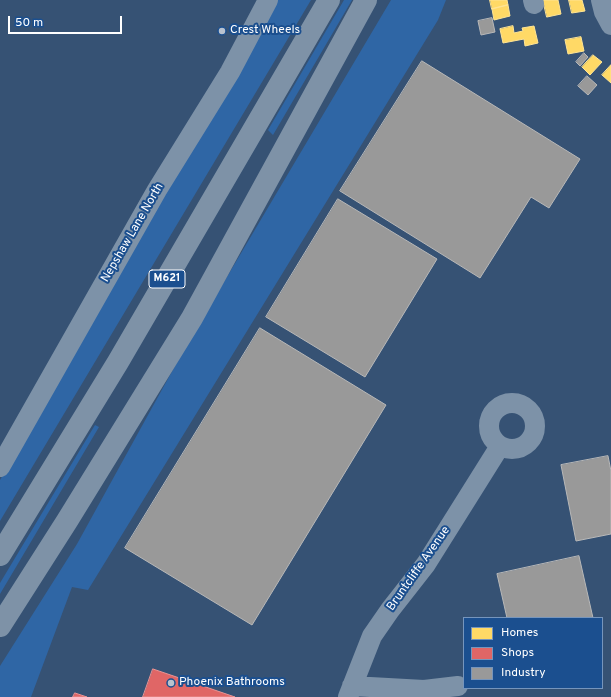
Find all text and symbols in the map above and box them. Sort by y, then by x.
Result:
scale bar [10,8,124,34]
text: 50 m [15,15,43,31]
place label: Crest Wheels [230,24,300,38]
marker: Crest Wheels [217,26,227,36]
street label: Nepshaw Lane North [99,181,167,285]
road number: M621 [149,270,185,288]
street label: Bruntcliffe Avenue [384,524,454,614]
legend [463,617,603,689]
text: Homes [501,625,538,641]
text: Shops [501,645,534,661]
text: Industry [501,665,546,681]
place label: Phoenix Bathrooms [179,676,285,690]
marker: Phoenix Bathrooms [166,678,176,688]

